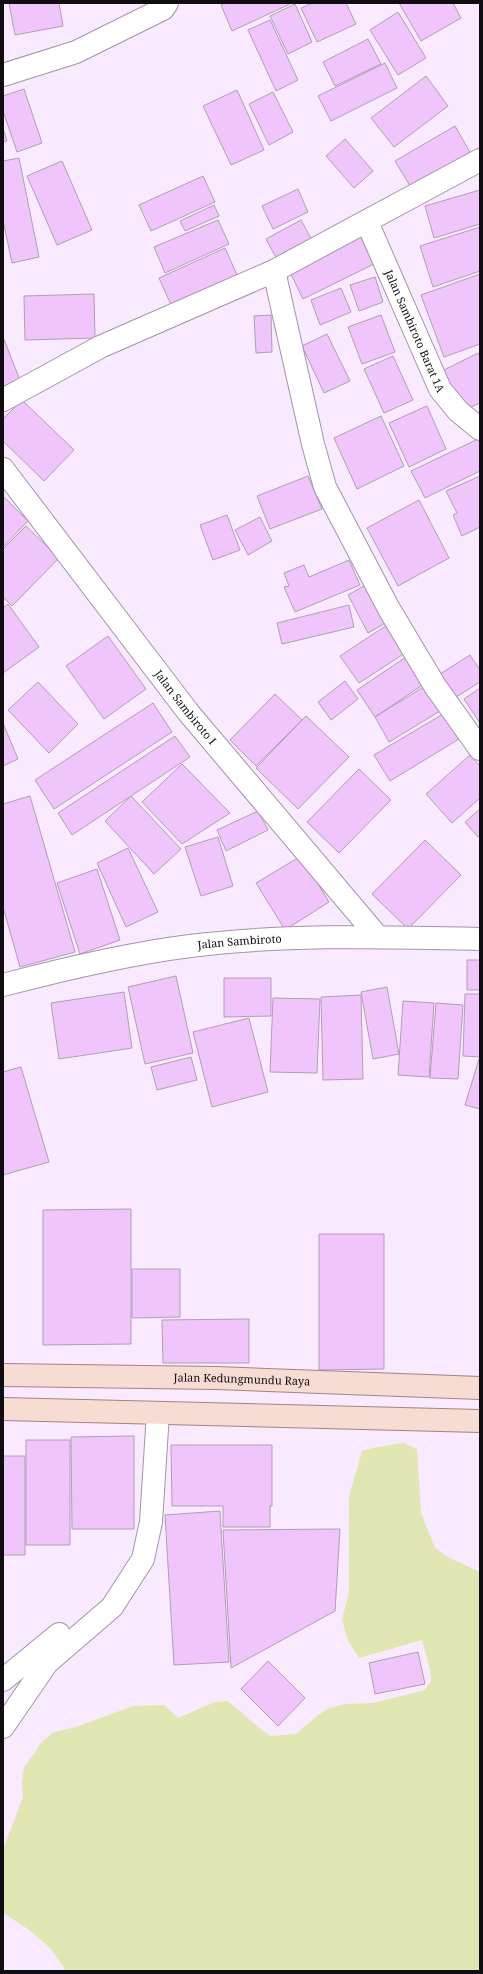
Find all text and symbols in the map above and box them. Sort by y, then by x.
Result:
street label: Jalan Sambiroto Barat 1A [381,266,449,395]
street label: Jalan Sambiroto I [151,666,220,747]
street label: Jalan Sambiroto [196,931,282,952]
street label: Jalan Kedungmundu Raya [173,1369,311,1389]

